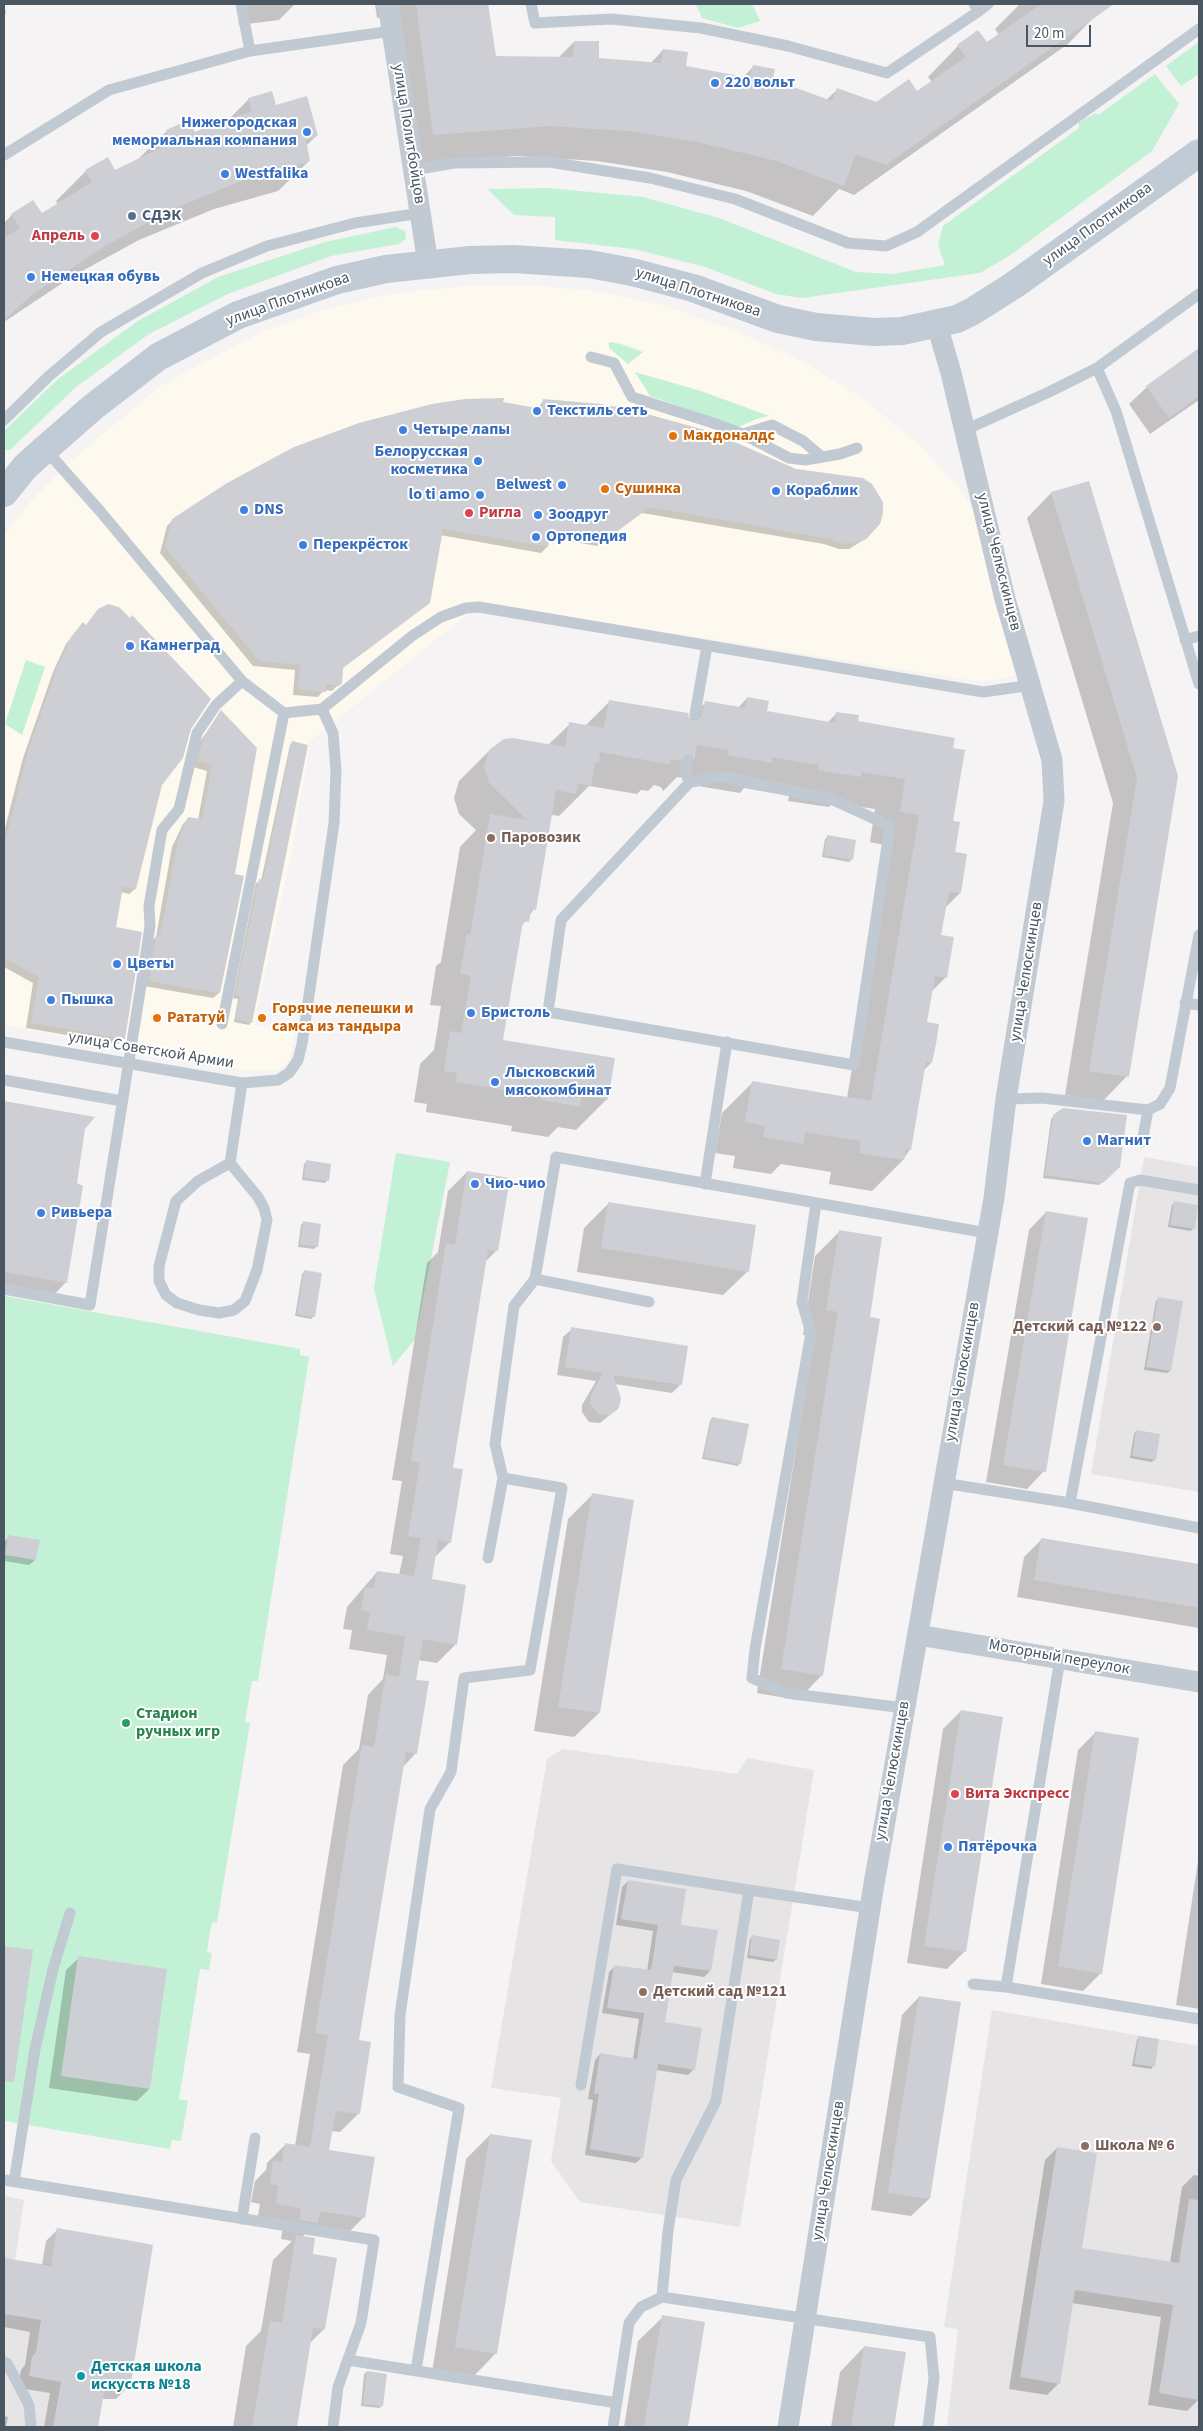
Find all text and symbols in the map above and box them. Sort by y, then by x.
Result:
scale bar [1028,15,1093,47]
text: 20 m [1034,23,1064,44]
street label: улица Политбойцов [387,63,429,205]
place label: 220 вольт [725,73,795,93]
marker: 220 вольт [709,77,721,89]
place label: Нижегородская мемориальная компания [112,113,297,151]
marker: Нижегородская мемориальная компания [301,126,313,138]
place label: Westfalika [235,164,309,184]
marker: Westfalika [219,168,231,180]
street label: улица Плотникова [1040,179,1156,271]
place label: СДЭК [142,206,181,226]
marker: СДЭК [126,210,138,222]
place label: Апрель [32,226,85,246]
marker: Апрель [89,230,101,242]
street label: улица Плотникова [633,264,763,322]
place label: Немецкая обувь [41,267,160,287]
street label: улица Плотникова [224,269,352,331]
marker: Немецкая обувь [25,271,37,283]
place label: Текстиль сеть [547,401,648,421]
marker: Текстиль сеть [531,405,543,417]
place label: Четыре лапы [413,420,510,440]
marker: Четыре лапы [397,424,409,436]
place label: Макдоналдс [683,426,775,446]
marker: Макдоналдс [667,430,679,442]
place label: Белорусская косметика [375,442,468,480]
marker: Белорусская косметика [472,455,484,467]
place label: Belwest [496,475,552,495]
marker: Belwest [556,479,568,491]
place label: Сушинка [615,479,681,499]
place label: Кораблик [786,481,858,501]
marker: Сушинка [599,483,611,495]
place label: lo ti amo [409,485,470,505]
marker: Кораблик [770,485,782,497]
marker: lo ti amo [474,489,486,501]
street label: улица Челюскинцев [972,491,1024,633]
place label: DNS [254,500,284,520]
place label: Ригла [479,503,521,523]
marker: DNS [238,504,250,516]
place label: Зоодруг [548,505,608,525]
marker: Ригла [463,507,475,519]
marker: Зоодруг [532,509,544,521]
place label: Ортопедия [546,527,627,547]
marker: Ортопедия [530,531,542,543]
place label: Перекрёсток [313,535,408,555]
marker: Перекрёсток [297,539,309,551]
place label: Камнеград [140,636,220,656]
marker: Камнеград [124,640,136,652]
place label: Паровозик [501,828,581,848]
marker: Паровозик [485,832,497,844]
street label: улица Челюскинцев [1006,901,1048,1043]
place label: Цветы [127,954,174,974]
marker: Цветы [111,958,123,970]
place label: Пышка [61,990,113,1010]
marker: Пышка [45,994,57,1006]
place label: Горячие лепешки и самса из тандыра [272,999,414,1037]
place label: Бристоль [481,1003,550,1023]
marker: Бристоль [465,1007,477,1019]
place label: Рататуй [167,1008,225,1028]
marker: Рататуй [151,1012,163,1024]
marker: Горячие лепешки и самса из тандыра [256,1012,268,1024]
street label: улица Советской Армии [67,1028,235,1074]
place label: Лысковский мясокомбинат [505,1063,612,1101]
marker: Лысковский мясокомбинат [489,1076,501,1088]
place label: Магнит [1097,1131,1151,1151]
marker: Магнит [1081,1135,1093,1147]
place label: Чио-чио [485,1174,546,1194]
marker: Чио-чио [469,1178,481,1190]
place label: Ривьера [51,1203,112,1223]
marker: Ривьера [35,1207,47,1219]
street label: улица Челюскинцев [941,1301,985,1443]
place label: Детский сад №122 [1013,1317,1147,1337]
marker: Детский сад №122 [1151,1321,1163,1333]
street label: Моторный переулок [987,1636,1131,1680]
street label: улица Челюскинцев [871,1700,915,1842]
place label: Стадион ручных игр [136,1704,220,1742]
marker: Стадион ручных игр [120,1717,132,1729]
place label: Вита Экспресс [965,1784,1069,1804]
marker: Вита Экспресс [949,1788,961,1800]
place label: Пятёрочка [958,1837,1037,1857]
marker: Пятёрочка [942,1841,954,1853]
place label: Детский сад №121 [653,1982,787,2002]
marker: Детский сад №121 [637,1986,649,1998]
street label: улица Челюскинцев [808,2100,850,2242]
place label: Школа № 6 [1095,2136,1175,2156]
marker: Школа № 6 [1079,2140,1091,2152]
place label: Детская школа искусств №18 [91,2357,202,2395]
marker: Детская школа искусств №18 [75,2370,87,2382]

